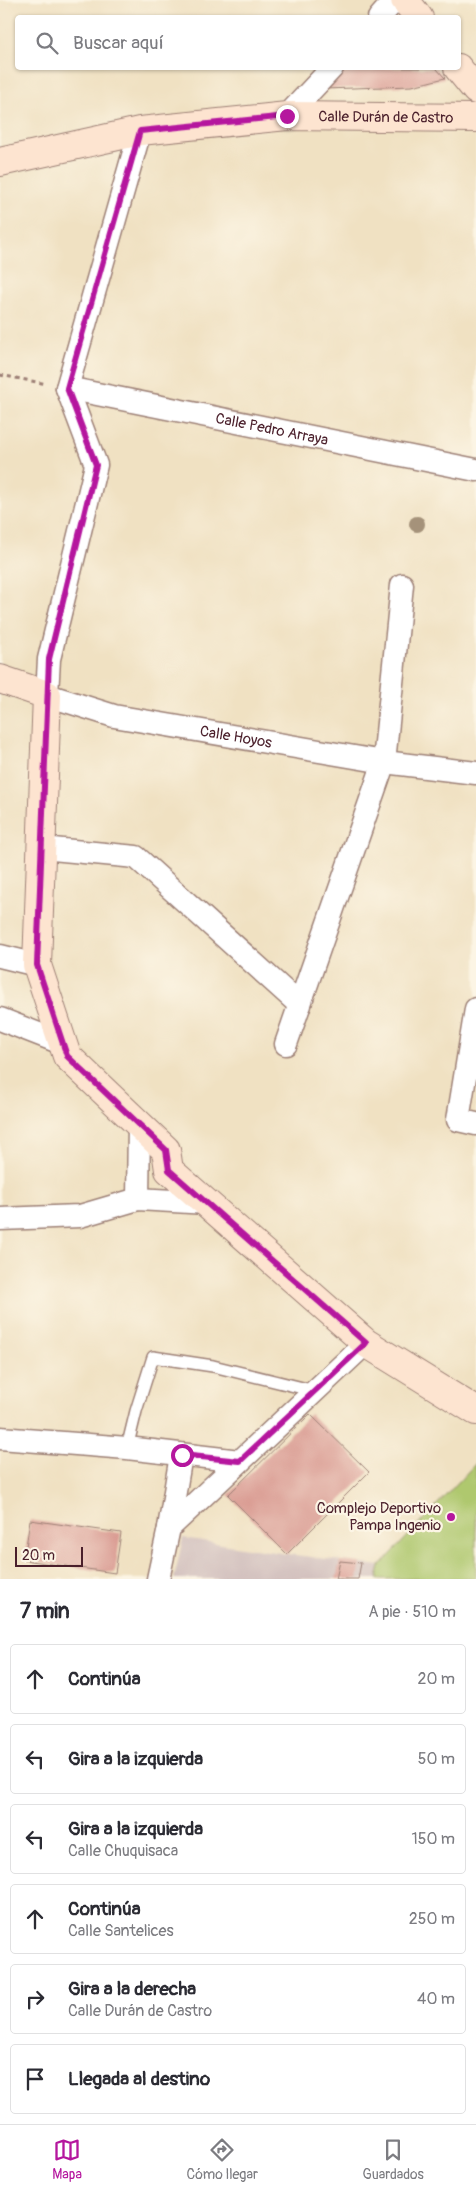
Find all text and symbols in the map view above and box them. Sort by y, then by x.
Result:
search box [15,15,461,70]
icon: search [33,29,61,57]
text: Buscar aquí [73,31,164,55]
route end [276,105,299,128]
street label: Calle Durán de Castro [318,107,454,127]
street label: Calle Pedro Arraya [214,409,330,450]
street label: Calle Hoyos [198,721,274,752]
route start [171,1444,194,1467]
place label: Complejo Deportivo Pampa Ingenio [317,1499,441,1535]
marker: Complejo Deportivo Pampa Ingenio [445,1511,457,1523]
scale bar [15,1544,82,1567]
text: 20 m [22,1547,55,1564]
text: 7 min [20,1598,70,1625]
text: A pie · 510 m [368,1602,456,1622]
icon: ahead [21,1665,49,1693]
text: Continúa [68,1667,141,1691]
text: 20 m [417,1669,455,1689]
icon: left [21,1745,49,1773]
text: Gira a la izquierda [68,1747,203,1771]
text: 50 m [418,1749,455,1769]
text: Gira a la izquierda [68,1817,203,1841]
icon: left [21,1825,49,1853]
text: 150 m [411,1829,455,1849]
text: Calle Chuquisaca [68,1841,178,1861]
text: Continúa [68,1897,141,1921]
icon: ahead [21,1905,49,1933]
text: 250 m [409,1909,455,1929]
text: Calle Santelices [68,1921,174,1941]
text: Gira a la derecha [68,1977,196,2001]
icon: right [21,1985,49,2013]
text: 40 m [417,1989,455,2009]
text: Calle Durán de Castro [68,2001,212,2021]
icon: arrive [21,2065,49,2093]
text: Llegada al destino [68,2067,210,2091]
tab: Mapa [52,2136,82,2183]
tab: Cómo llegar [187,2136,258,2183]
tab: Guardados [362,2136,424,2183]

